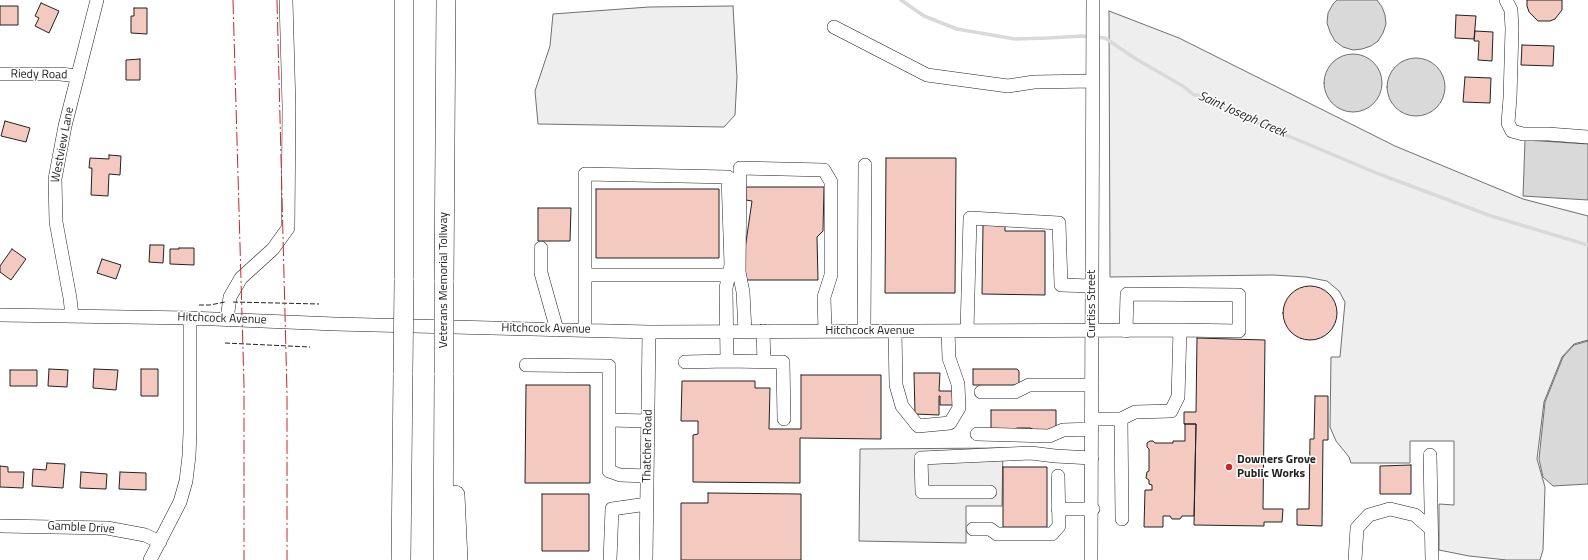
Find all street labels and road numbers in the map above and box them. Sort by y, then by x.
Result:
street label: Riedy Road [10,67,68,83]
street label: Westview Lane [49,106,77,184]
street label: Veterans Memorial Tollway [437,212,451,348]
street label: Curtiss Street [1085,270,1099,338]
street label: Hitchcock Avenue [177,310,267,328]
street label: Hitchcock Avenue [501,321,591,337]
street label: Hitchcock Avenue [825,324,915,338]
street label: Thatcher Road [640,409,656,483]
street label: Gamble Drive [47,519,115,537]

